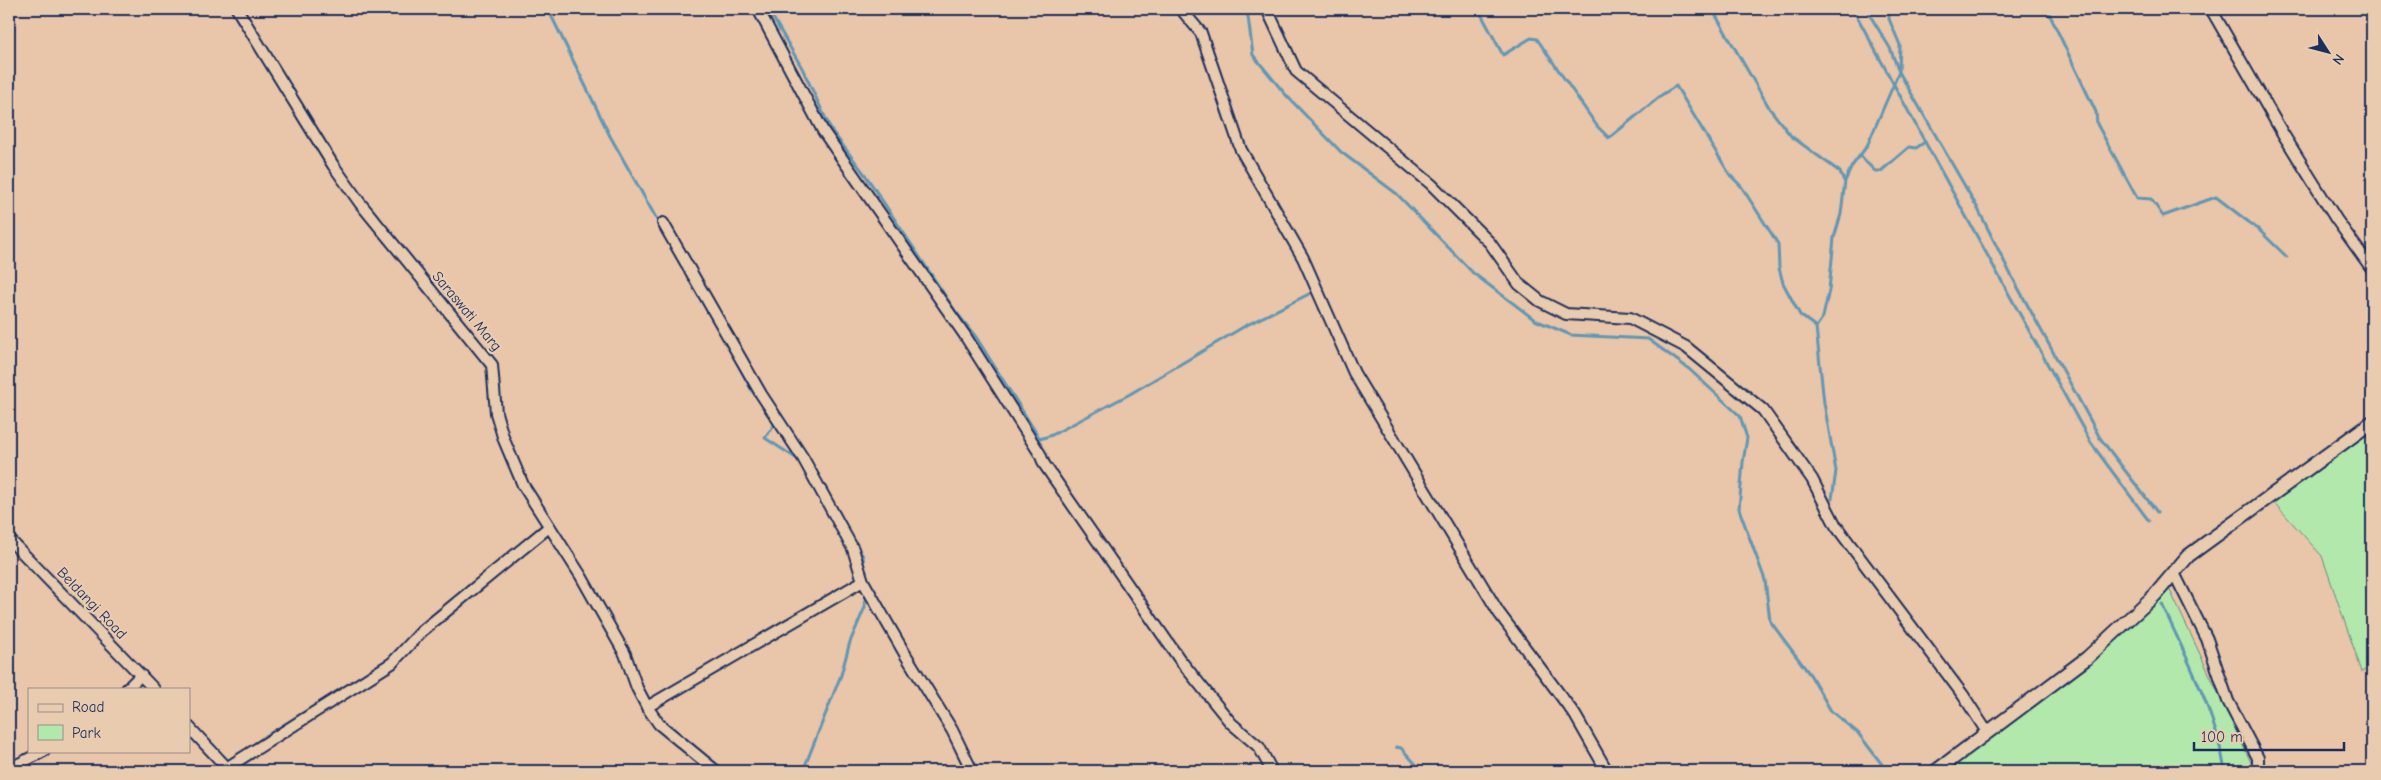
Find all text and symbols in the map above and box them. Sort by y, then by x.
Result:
north arrow [2304,28,2354,78]
text: N [2329,51,2348,68]
street label: Saraswati Marg [428,267,506,355]
street label: Beldangi Road [53,563,131,643]
legend [28,688,190,752]
text: Road [72,698,104,716]
scale bar [2194,720,2344,752]
text: Park [72,724,101,742]
text: 100 m [2201,728,2243,746]

